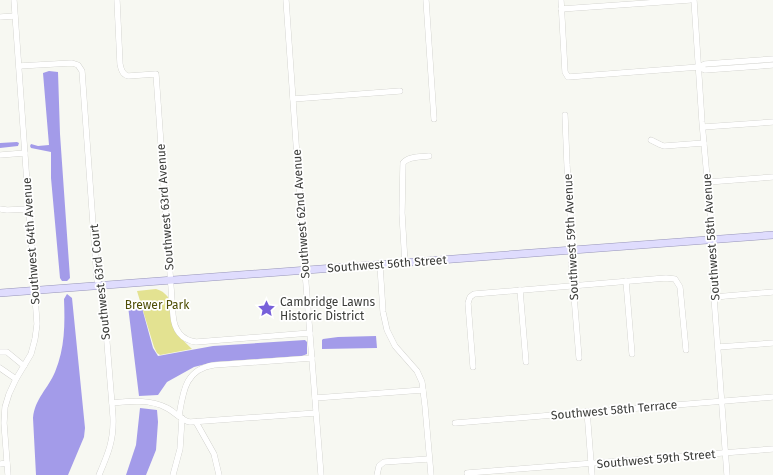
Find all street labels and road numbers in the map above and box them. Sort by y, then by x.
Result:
street label: Southwest 63rd Avenue [154,143,176,271]
street label: Southwest 62nd Avenue [289,149,313,279]
street label: Southwest 59th Avenue [561,173,581,301]
street label: Southwest 58th Avenue [700,173,722,301]
street label: Southwest 64th Avenue [20,177,42,305]
street label: Southwest 63rd Court [87,223,113,341]
street label: Southwest 56th Street [327,253,448,275]
street label: Southwest 58th Terrace [550,397,678,423]
street label: Southwest 59th Street [596,447,717,471]

